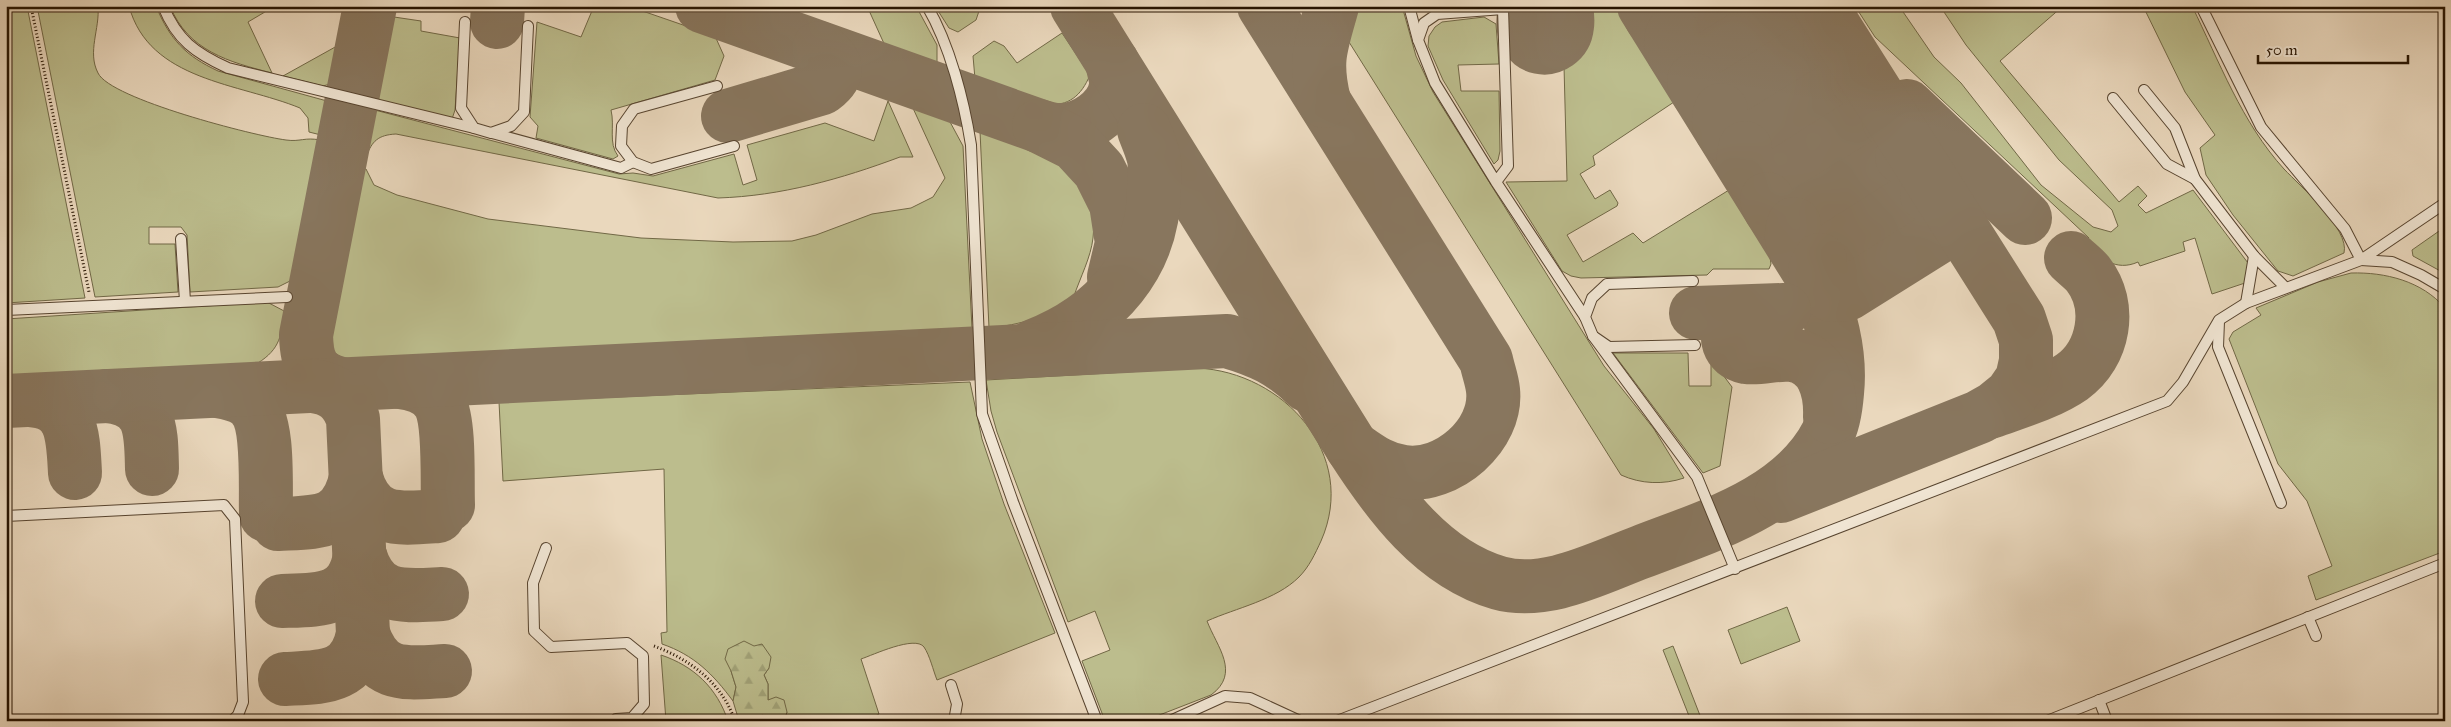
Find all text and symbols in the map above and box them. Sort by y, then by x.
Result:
scale bar [2258,32,2408,64]
text: 50 m [2266,41,2298,59]

